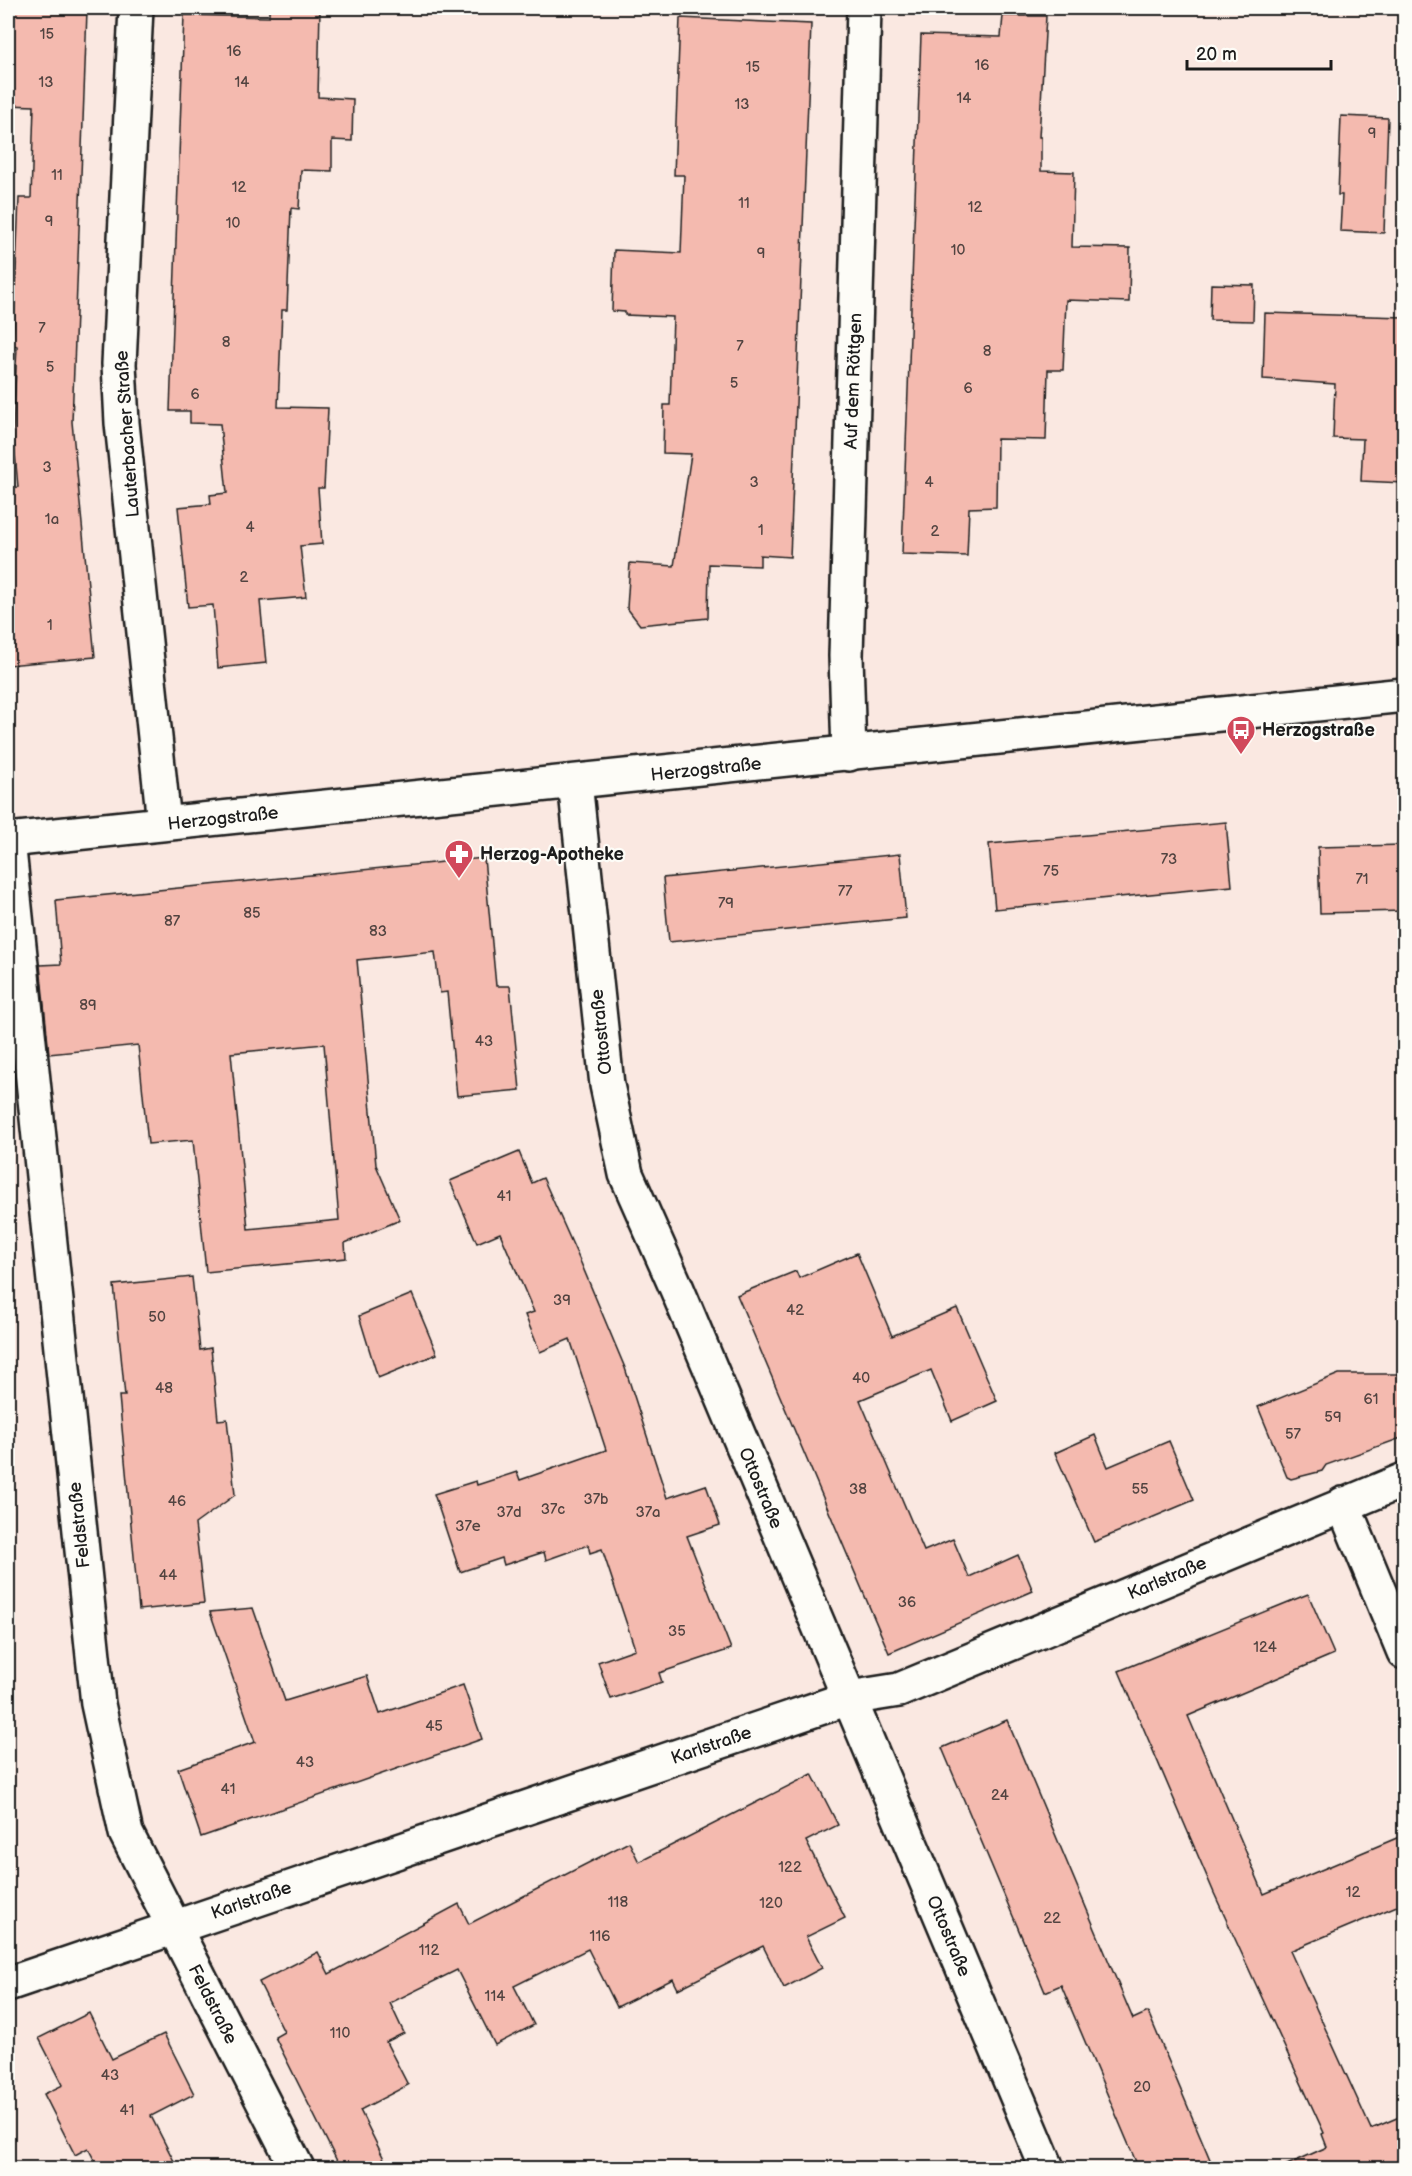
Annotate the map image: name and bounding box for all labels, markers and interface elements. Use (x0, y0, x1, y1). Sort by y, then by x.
house number: 15 (40, 25, 54, 44)
scale bar (1187, 33, 1331, 71)
house number: 16 (227, 42, 241, 61)
text: 20 m (1196, 44, 1237, 65)
house number: 16 (975, 56, 989, 75)
house number: 15 (746, 58, 760, 77)
house number: 13 (38, 73, 54, 92)
house number: 14 (235, 73, 249, 92)
house number: 14 (957, 89, 971, 108)
house number: 13 (734, 95, 750, 114)
house number: 9 (1368, 124, 1376, 143)
house number: 11 (51, 166, 63, 185)
house number: 12 (232, 178, 246, 197)
house number: 11 (738, 194, 750, 213)
house number: 12 (968, 198, 982, 217)
house number: 9 (45, 212, 53, 231)
house number: 10 (226, 214, 240, 233)
house number: 10 (951, 241, 965, 260)
house number: 9 (757, 244, 765, 263)
street label: Auf dem Röttgen (841, 312, 866, 450)
house number: 7 (38, 319, 46, 338)
house number: 8 (222, 333, 231, 352)
house number: 7 (736, 337, 744, 356)
house number: 8 (983, 342, 992, 361)
street label: Lauterbacher Straße (111, 350, 144, 518)
house number: 5 (46, 358, 54, 377)
house number: 5 (730, 374, 738, 393)
house number: 6 (963, 379, 973, 398)
house number: 6 (190, 385, 200, 404)
house number: 3 (42, 458, 52, 477)
house number: 3 (749, 473, 759, 492)
house number: 4 (924, 473, 934, 492)
house number: 1a (45, 510, 59, 529)
house number: 4 (245, 518, 255, 537)
house number: 1 (758, 521, 764, 540)
house number: 2 (931, 522, 940, 541)
house number: 2 (240, 568, 249, 587)
house number: 1 (47, 616, 53, 635)
bus stop icon: Herzogstraße (1225, 714, 1257, 756)
place label: Herzogstraße (1262, 720, 1375, 741)
street label: Herzogstraße (650, 753, 763, 786)
street label: Herzogstraße (167, 802, 280, 835)
pharmacy icon: Herzog-Apotheke (443, 838, 475, 880)
place label: Herzog-Apotheke (480, 844, 624, 865)
house number: 73 (1161, 850, 1177, 869)
house number: 75 (1043, 862, 1059, 881)
house number: 71 (1355, 870, 1369, 889)
house number: 77 (838, 882, 853, 901)
house number: 79 (718, 894, 734, 913)
house number: 85 (243, 904, 261, 923)
house number: 87 (164, 912, 181, 931)
house number: 83 (369, 922, 387, 941)
street label: Ottostraße (587, 988, 616, 1076)
house number: 89 (79, 996, 97, 1015)
house number: 43 (475, 1032, 493, 1051)
house number: 41 (497, 1187, 511, 1206)
house number: 39 (553, 1291, 571, 1310)
house number: 42 (786, 1301, 804, 1320)
house number: 50 (148, 1308, 166, 1327)
house number: 40 (852, 1369, 870, 1388)
house number: 48 (155, 1379, 173, 1398)
house number: 61 (1364, 1390, 1378, 1409)
house number: 59 (1324, 1408, 1342, 1427)
house number: 57 (1285, 1425, 1302, 1444)
street label: Ottostraße (734, 1445, 787, 1532)
street label: Feldstraße (64, 1480, 94, 1569)
house number: 38 (849, 1480, 867, 1499)
house number: 55 (1131, 1480, 1149, 1499)
house number: 37b (583, 1490, 609, 1509)
house number: 46 (168, 1492, 186, 1511)
house number: 37c (541, 1500, 565, 1519)
house number: 37d (496, 1503, 522, 1522)
house number: 37a (635, 1503, 661, 1522)
house number: 37e (455, 1517, 481, 1536)
street label: Karlstraße (1125, 1552, 1210, 1604)
house number: 44 (159, 1566, 177, 1585)
house number: 36 (898, 1593, 916, 1612)
house number: 35 (668, 1622, 686, 1641)
house number: 124 (1253, 1638, 1277, 1657)
house number: 45 (425, 1717, 443, 1736)
street label: Karlstraße (668, 1722, 754, 1769)
house number: 43 (296, 1753, 314, 1772)
house number: 41 (221, 1780, 235, 1799)
house number: 24 (991, 1786, 1009, 1805)
house number: 122 (778, 1858, 802, 1877)
street label: Karlstraße (208, 1877, 294, 1924)
house number: 12 (1346, 1883, 1360, 1902)
house number: 118 (608, 1893, 628, 1912)
street label: Ottostraße (922, 1893, 975, 1980)
house number: 120 (759, 1894, 783, 1913)
house number: 22 (1043, 1909, 1061, 1928)
house number: 116 (590, 1927, 610, 1946)
house number: 112 (419, 1941, 439, 1960)
street label: Feldstraße (184, 1961, 242, 2048)
house number: 114 (485, 1987, 505, 2006)
house number: 110 (330, 2024, 350, 2043)
house number: 43 (101, 2066, 119, 2085)
house number: 20 (1133, 2078, 1151, 2097)
house number: 41 (120, 2101, 134, 2120)

